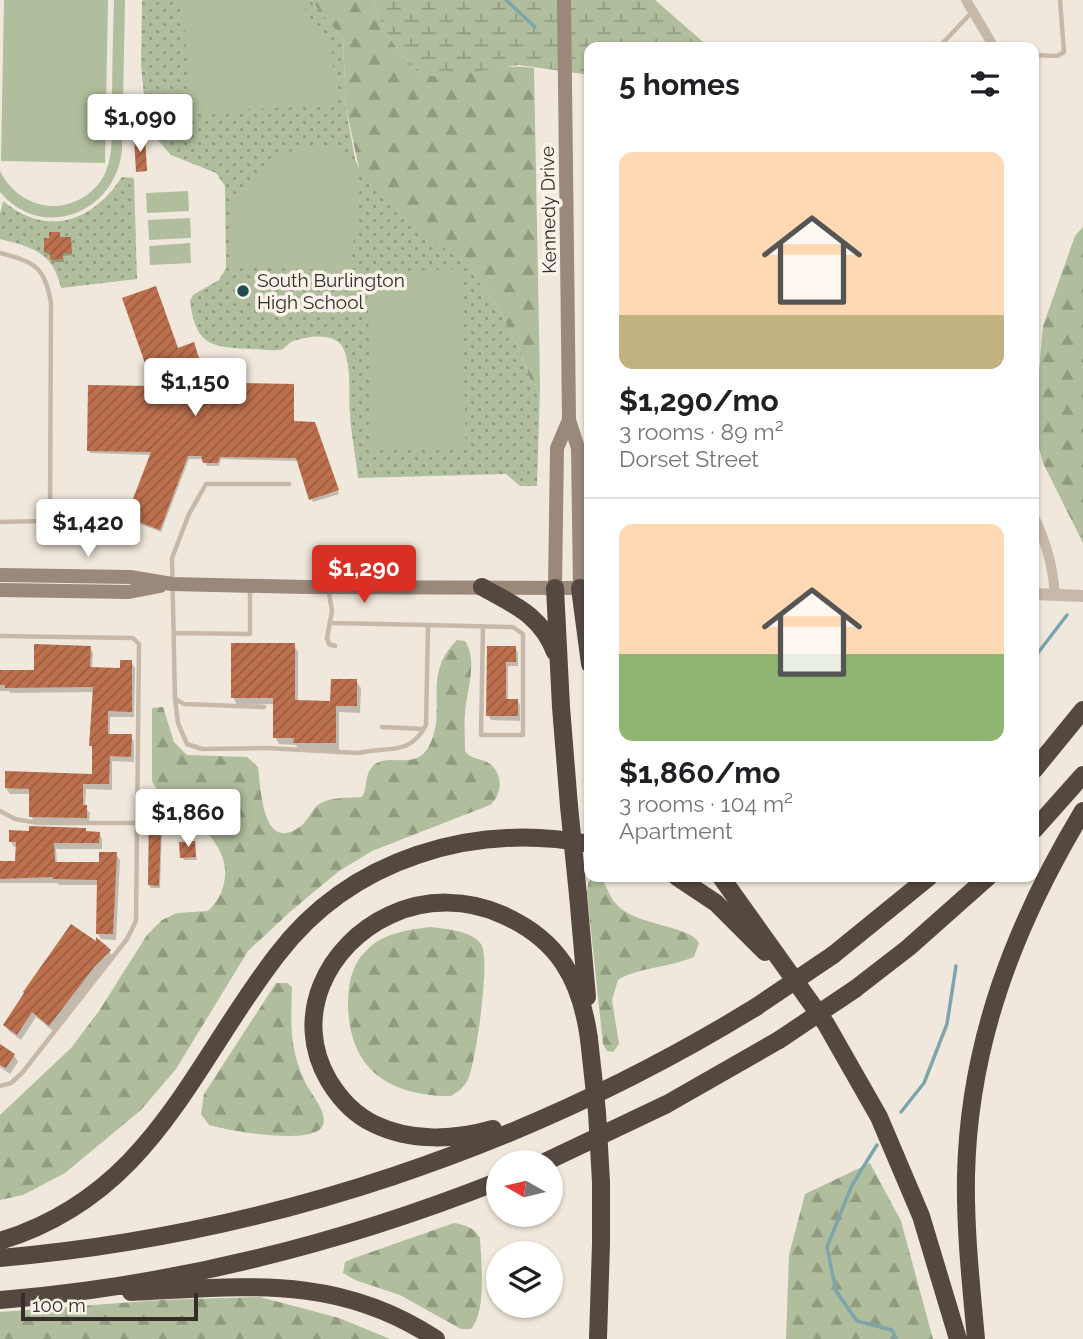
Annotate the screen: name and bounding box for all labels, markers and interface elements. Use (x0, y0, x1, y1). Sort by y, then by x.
icon: filters (966, 65, 1004, 103)
text: 5 homes (619, 67, 740, 102)
pin: $1,090 (83, 94, 197, 154)
text: $1,090 (103, 103, 177, 130)
street label: Kennedy Drive (536, 146, 560, 274)
icon: home (749, 197, 875, 323)
place label: South Burlington High School (257, 269, 405, 313)
marker: South Burlington High School (235, 283, 251, 299)
pin: $1,150 (138, 358, 252, 418)
text: $1,150 (160, 367, 230, 394)
text: $1,290/mo (619, 383, 779, 418)
text: 3 rooms · 89 m² (619, 418, 784, 445)
text: Dorset Street (619, 445, 759, 472)
pin: $1,420 (31, 500, 145, 559)
text: $1,420 (52, 508, 124, 535)
pin: $1,290 (307, 546, 421, 605)
text: $1,290 (328, 554, 400, 581)
icon: home (749, 569, 875, 695)
text: $1,860/mo (619, 755, 780, 790)
pin: $1,860 (131, 790, 245, 849)
text: 3 rooms · 104 m² (619, 790, 793, 817)
text: $1,860 (151, 798, 225, 825)
text: Apartment (619, 817, 733, 844)
north arrow (486, 1150, 564, 1227)
map controls (486, 1150, 563, 1318)
button: layers (486, 1241, 563, 1318)
scale bar (21, 1290, 198, 1322)
text: 100 m (32, 1294, 86, 1316)

